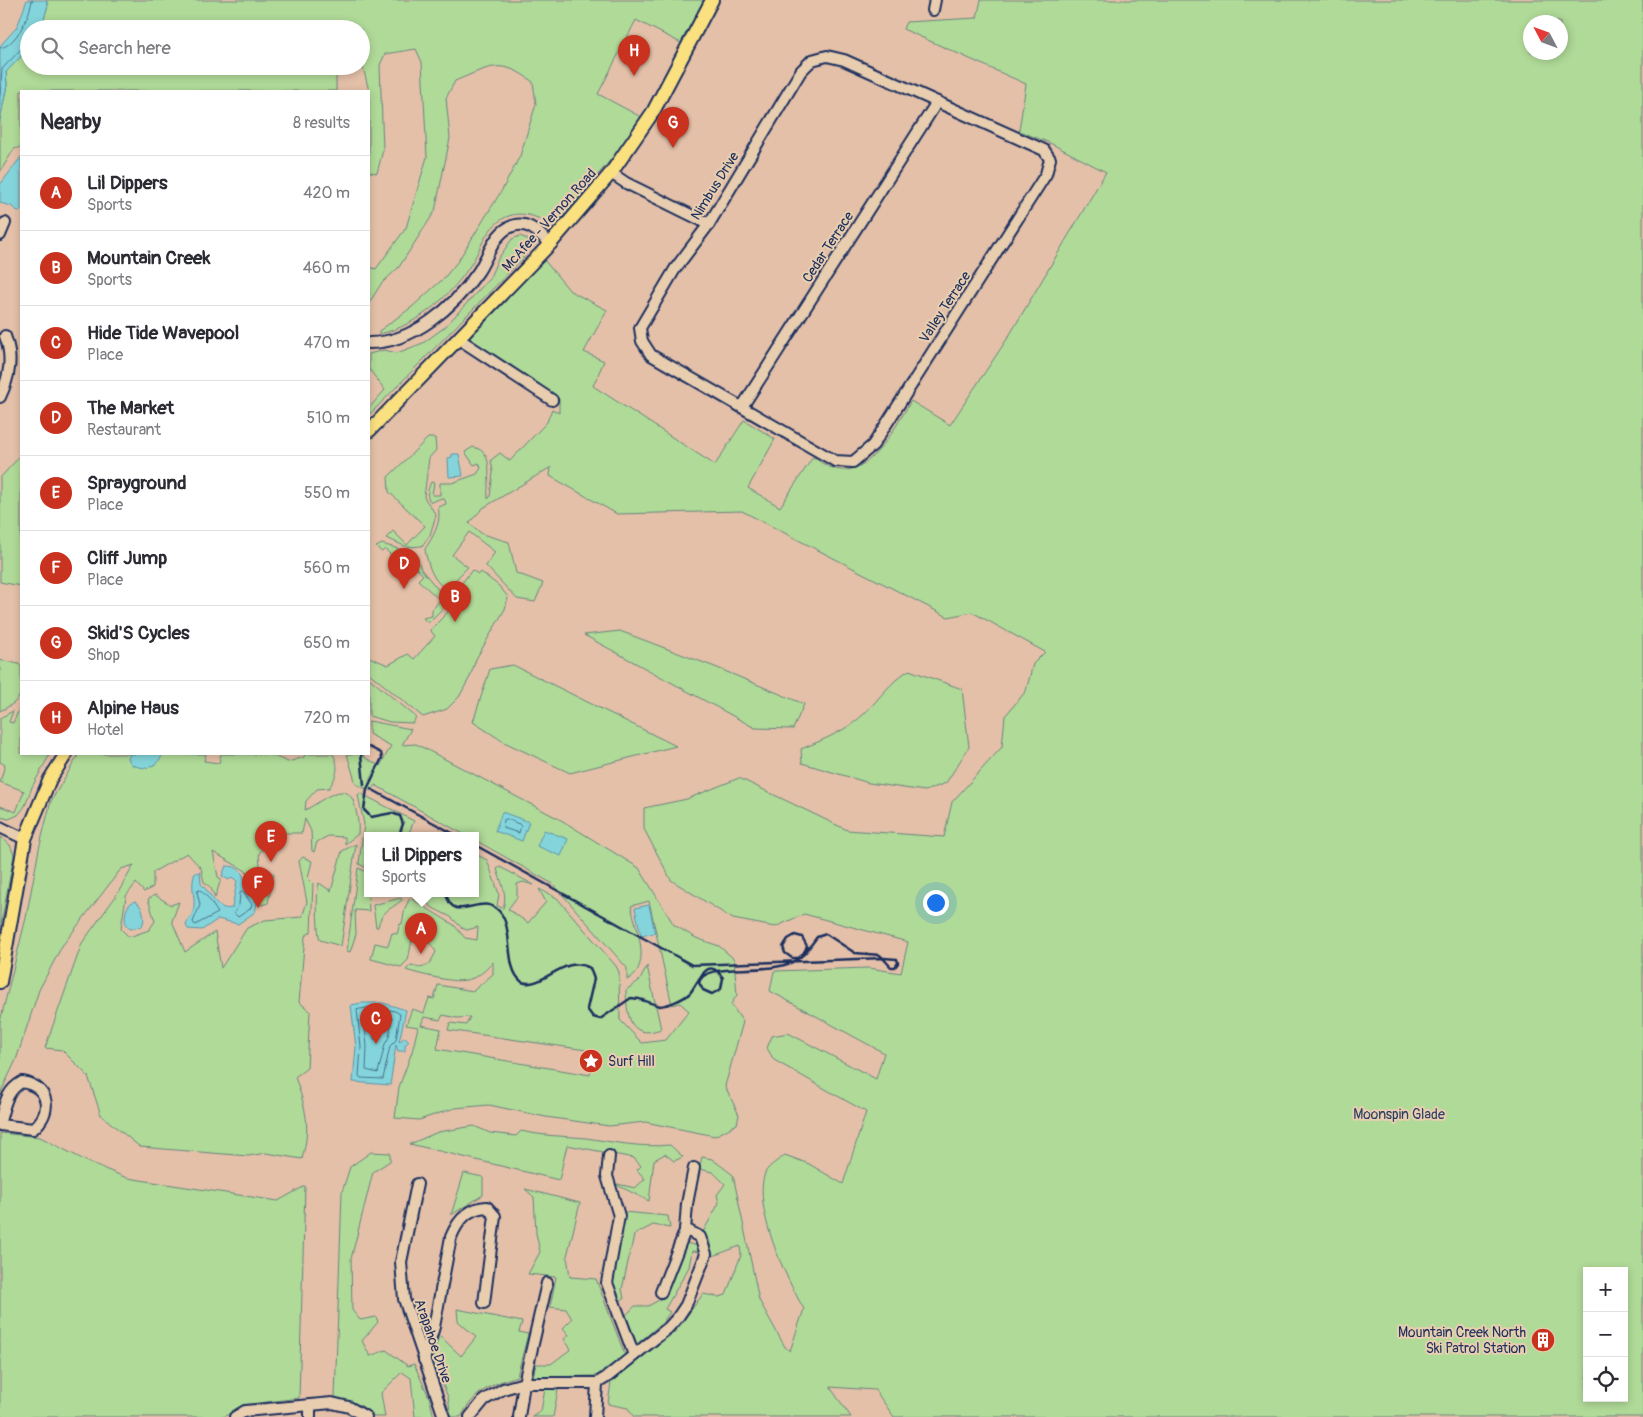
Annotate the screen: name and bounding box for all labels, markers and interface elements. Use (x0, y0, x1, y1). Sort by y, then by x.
north arrow (1523, 15, 1568, 60)
search box (20, 20, 370, 75)
icon: search (38, 34, 66, 62)
pin: H (618, 35, 650, 76)
text: Search here (78, 36, 171, 60)
pin: G (657, 107, 689, 148)
text: Nearby (40, 109, 101, 136)
text: 8 results (293, 113, 350, 133)
street label: Nimbus Drive (687, 149, 743, 223)
street label: McAfee - Vernon Road (498, 165, 600, 275)
text: Lil Dippers (87, 171, 168, 195)
text: A (51, 183, 61, 203)
text: 420 m (303, 183, 350, 203)
text: Sports (87, 195, 132, 215)
street label: Cedar Terrace (799, 208, 857, 286)
text: Mountain Creek (87, 246, 210, 270)
text: B (51, 258, 61, 278)
text: 460 m (303, 258, 350, 278)
street label: Valley Terrace (916, 268, 974, 346)
text: Sports (87, 270, 132, 290)
text: Hide Tide Wavepool (87, 321, 239, 345)
text: C (51, 333, 61, 353)
text: 470 m (304, 333, 350, 353)
text: Place (87, 345, 123, 365)
text: The Market (87, 396, 174, 420)
text: D (51, 408, 61, 428)
text: 510 m (306, 408, 350, 428)
text: Restaurant (87, 420, 161, 440)
text: Sprayground (87, 471, 187, 495)
text: E (52, 483, 60, 503)
text: 550 m (304, 483, 350, 503)
text: Place (87, 495, 123, 515)
text: Cliff Jump (87, 546, 167, 570)
pin: D (388, 548, 420, 589)
text: F (51, 558, 61, 578)
text: 560 m (303, 558, 350, 578)
text: Place (87, 570, 123, 590)
pin: B (439, 581, 471, 622)
text: Skid'S Cycles (87, 621, 190, 645)
text: G (51, 633, 61, 653)
text: 650 m (303, 633, 350, 653)
text: Shop (87, 645, 120, 665)
text: Alpine Haus (87, 696, 179, 720)
text: H (51, 708, 61, 728)
text: 720 m (304, 708, 350, 728)
text: Hotel (87, 720, 124, 740)
pin: E (255, 821, 287, 862)
popup (364, 832, 479, 897)
text: Lil Dippers (381, 843, 462, 867)
pin: F (242, 867, 274, 908)
text: Sports (381, 867, 426, 887)
your location (923, 890, 949, 916)
pin: A (405, 913, 437, 954)
pin: C (360, 1003, 392, 1044)
place icon: Surf Hill (578, 1048, 604, 1074)
place label: Surf Hill (608, 1053, 655, 1070)
park label: Moonspin Glade (1353, 1106, 1445, 1123)
map controls (1583, 1267, 1628, 1402)
button: + (1583, 1267, 1628, 1312)
street label: Arapahoe Drive (411, 1297, 455, 1385)
button: − (1583, 1312, 1628, 1357)
place label: Mountain Creek North Ski Patrol Station (1398, 1324, 1526, 1357)
building icon: Mountain Creek North Ski Patrol Station (1530, 1327, 1556, 1353)
button: locate (1583, 1357, 1628, 1402)

